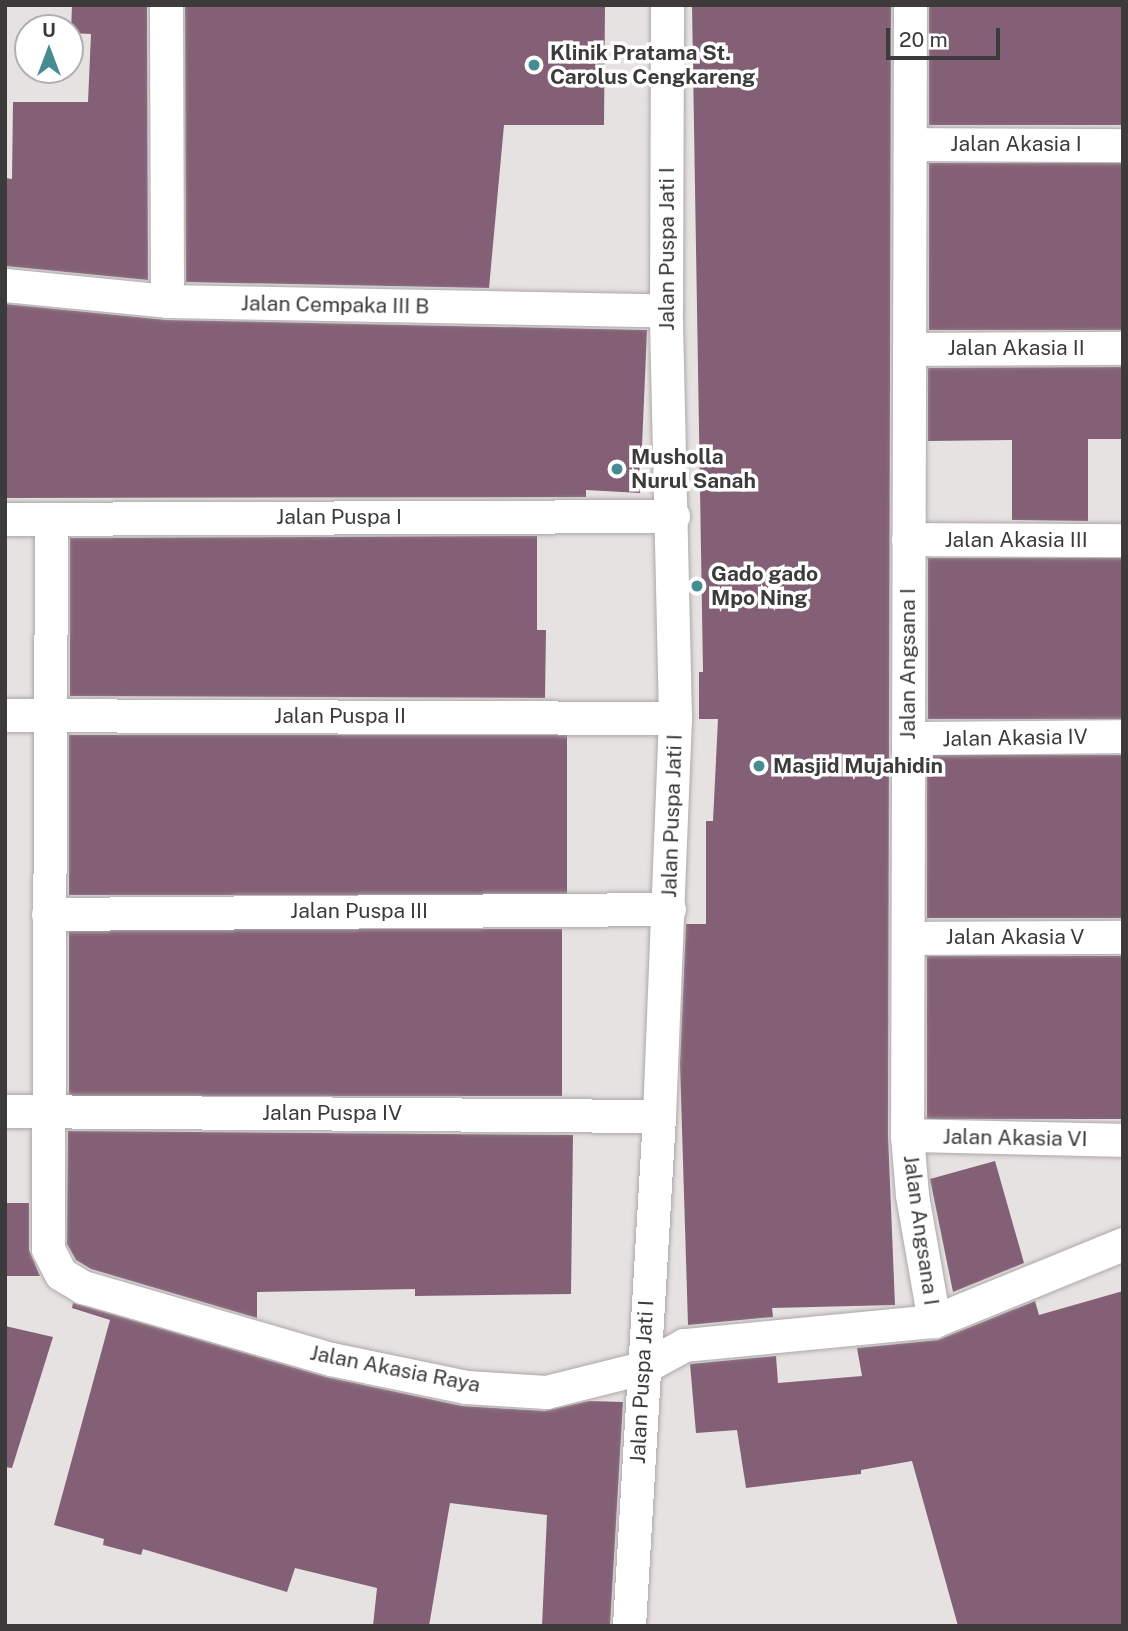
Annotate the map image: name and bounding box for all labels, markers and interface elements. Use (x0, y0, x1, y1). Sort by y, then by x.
north arrow (14, 14, 84, 84)
scale bar (890, 14, 1004, 58)
text: U (42, 19, 56, 41)
text: 20 m (899, 27, 948, 52)
place label: Klinik Pratama St. Carolus Cengkareng (550, 40, 755, 90)
marker: Klinik Pratama St. Carolus Cengkareng (524, 55, 544, 75)
street label: Jalan Akasia I (950, 131, 1082, 157)
street label: Jalan Puspa Jati I (654, 167, 680, 331)
street label: Jalan Cempaka III B (241, 291, 429, 319)
street label: Jalan Akasia II (947, 335, 1085, 361)
place label: Musholla Nurul Sanah (631, 444, 756, 494)
marker: Musholla Nurul Sanah (609, 461, 625, 477)
street label: Jalan Puspa I (276, 504, 402, 530)
street label: Jalan Akasia III (944, 527, 1088, 553)
place label: Gado gado Mpo Ning (711, 561, 818, 611)
marker: Gado gado Mpo Ning (689, 578, 705, 594)
street label: Jalan Angsana I (895, 588, 921, 740)
street label: Jalan Puspa II (274, 703, 406, 729)
street label: Jalan Akasia IV (942, 724, 1088, 752)
street label: Jalan Puspa Jati I (657, 734, 687, 898)
place label: Masjid Mujahidin (773, 753, 943, 779)
marker: Masjid Mujahidin (751, 758, 767, 774)
street label: Jalan Puspa III (290, 898, 428, 924)
street label: Jalan Akasia V (945, 924, 1085, 950)
street label: Jalan Puspa IV (262, 1100, 402, 1126)
street label: Jalan Akasia VI (942, 1124, 1088, 1152)
street label: Jalan Angsana I (898, 1153, 944, 1307)
street label: Jalan Puspa Jati I (625, 1300, 659, 1464)
street label: Jalan Akasia Raya (308, 1340, 482, 1398)

